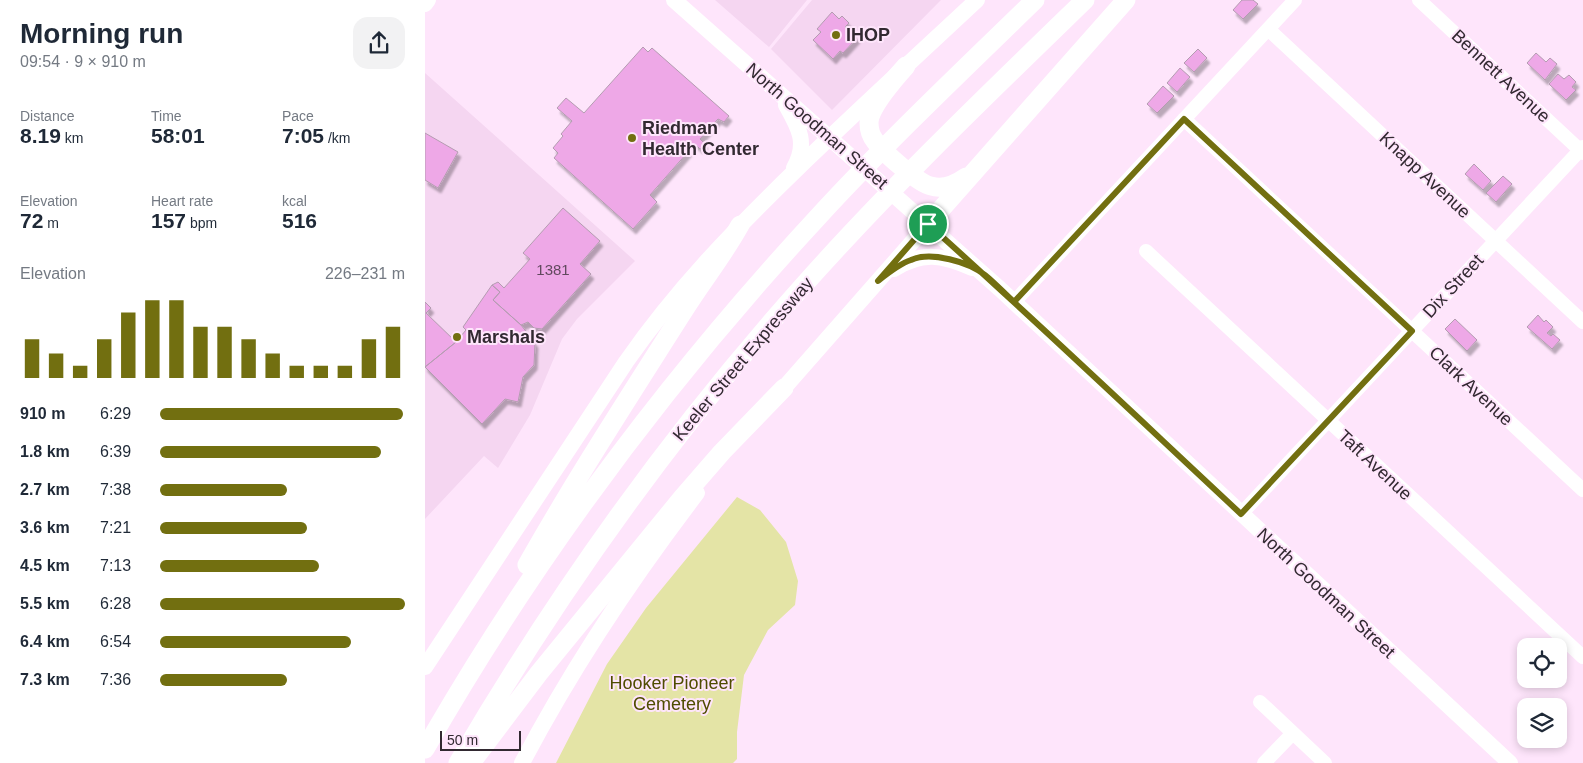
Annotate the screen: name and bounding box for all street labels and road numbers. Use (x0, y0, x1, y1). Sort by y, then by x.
street label: Bennett Avenue (1448, 25, 1554, 127)
street label: North Goodman Street (742, 59, 892, 193)
street label: Knapp Avenue (1375, 128, 1475, 222)
street label: Dix Street (1419, 250, 1487, 322)
street label: Keeler Street Expressway (669, 273, 817, 445)
street label: Clark Avenue (1425, 342, 1517, 430)
street label: Taft Avenue (1334, 426, 1416, 504)
street label: North Goodman Street (1253, 524, 1399, 662)

